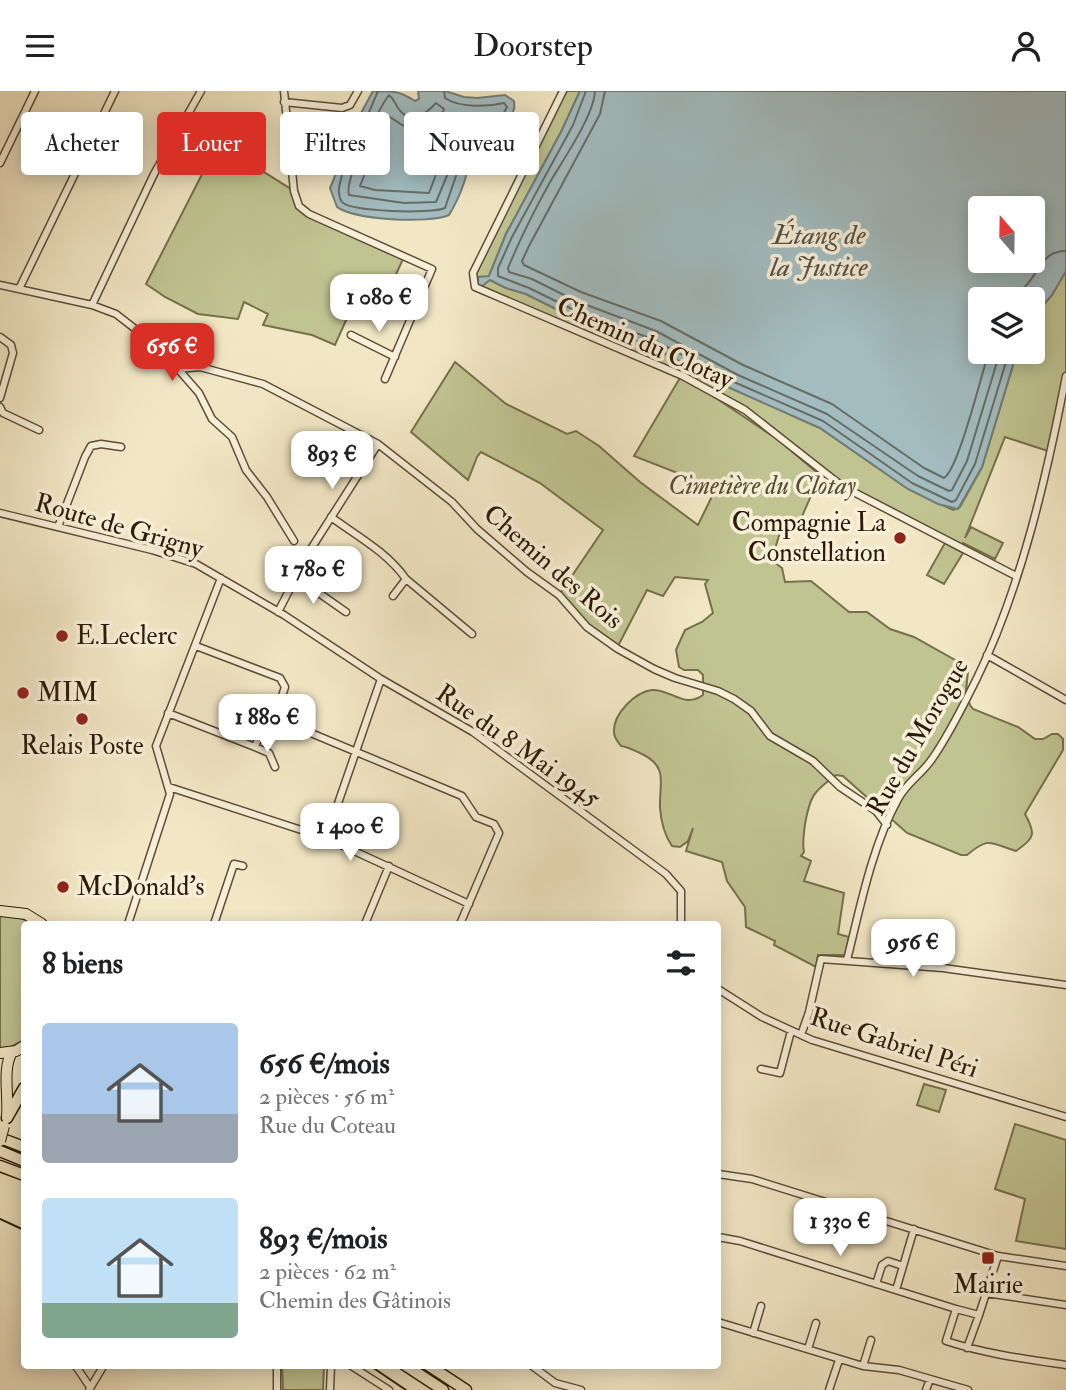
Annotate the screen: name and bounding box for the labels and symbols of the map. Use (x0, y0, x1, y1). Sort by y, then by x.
north arrow (968, 196, 1045, 273)
water label: Étang de la Justice (769, 218, 868, 285)
pin: 1 080 € (314, 275, 444, 334)
street label: Chemin du Clotay (552, 290, 739, 396)
pin: 656 € (123, 323, 221, 383)
pin: 893 € (283, 431, 381, 491)
park label: Cimetière du Clotay (668, 470, 856, 502)
street label: Route de Grigny (31, 487, 208, 566)
street label: Chemin des Rois (477, 498, 629, 636)
place label: Compagnie La Constellation (732, 507, 886, 569)
marker: Compagnie La Constellation (892, 530, 908, 546)
pin: 1 780 € (248, 547, 378, 606)
place label: E.Leclerc (76, 620, 177, 652)
marker: E.Leclerc (54, 628, 70, 644)
street label: Rue du Morogue (860, 652, 976, 821)
place label: MIM (37, 677, 98, 709)
street label: Rue du 8 Mai 1945 (430, 677, 607, 815)
marker: MIM (15, 685, 31, 701)
pin: 1 880 € (202, 695, 332, 754)
marker: Relais Poste (74, 711, 90, 727)
place label: Relais Poste (20, 730, 144, 762)
pin: 1 400 € (285, 803, 415, 863)
place label: McDonald's (77, 871, 204, 903)
marker: McDonald's (55, 879, 71, 895)
pin: 956 € (864, 919, 962, 979)
street label: Rue Gabriel Péri (806, 1001, 982, 1085)
pin: 1 330 € (775, 1199, 905, 1258)
marker: Mairie (980, 1250, 996, 1266)
place label: Mairie (953, 1269, 1023, 1301)

